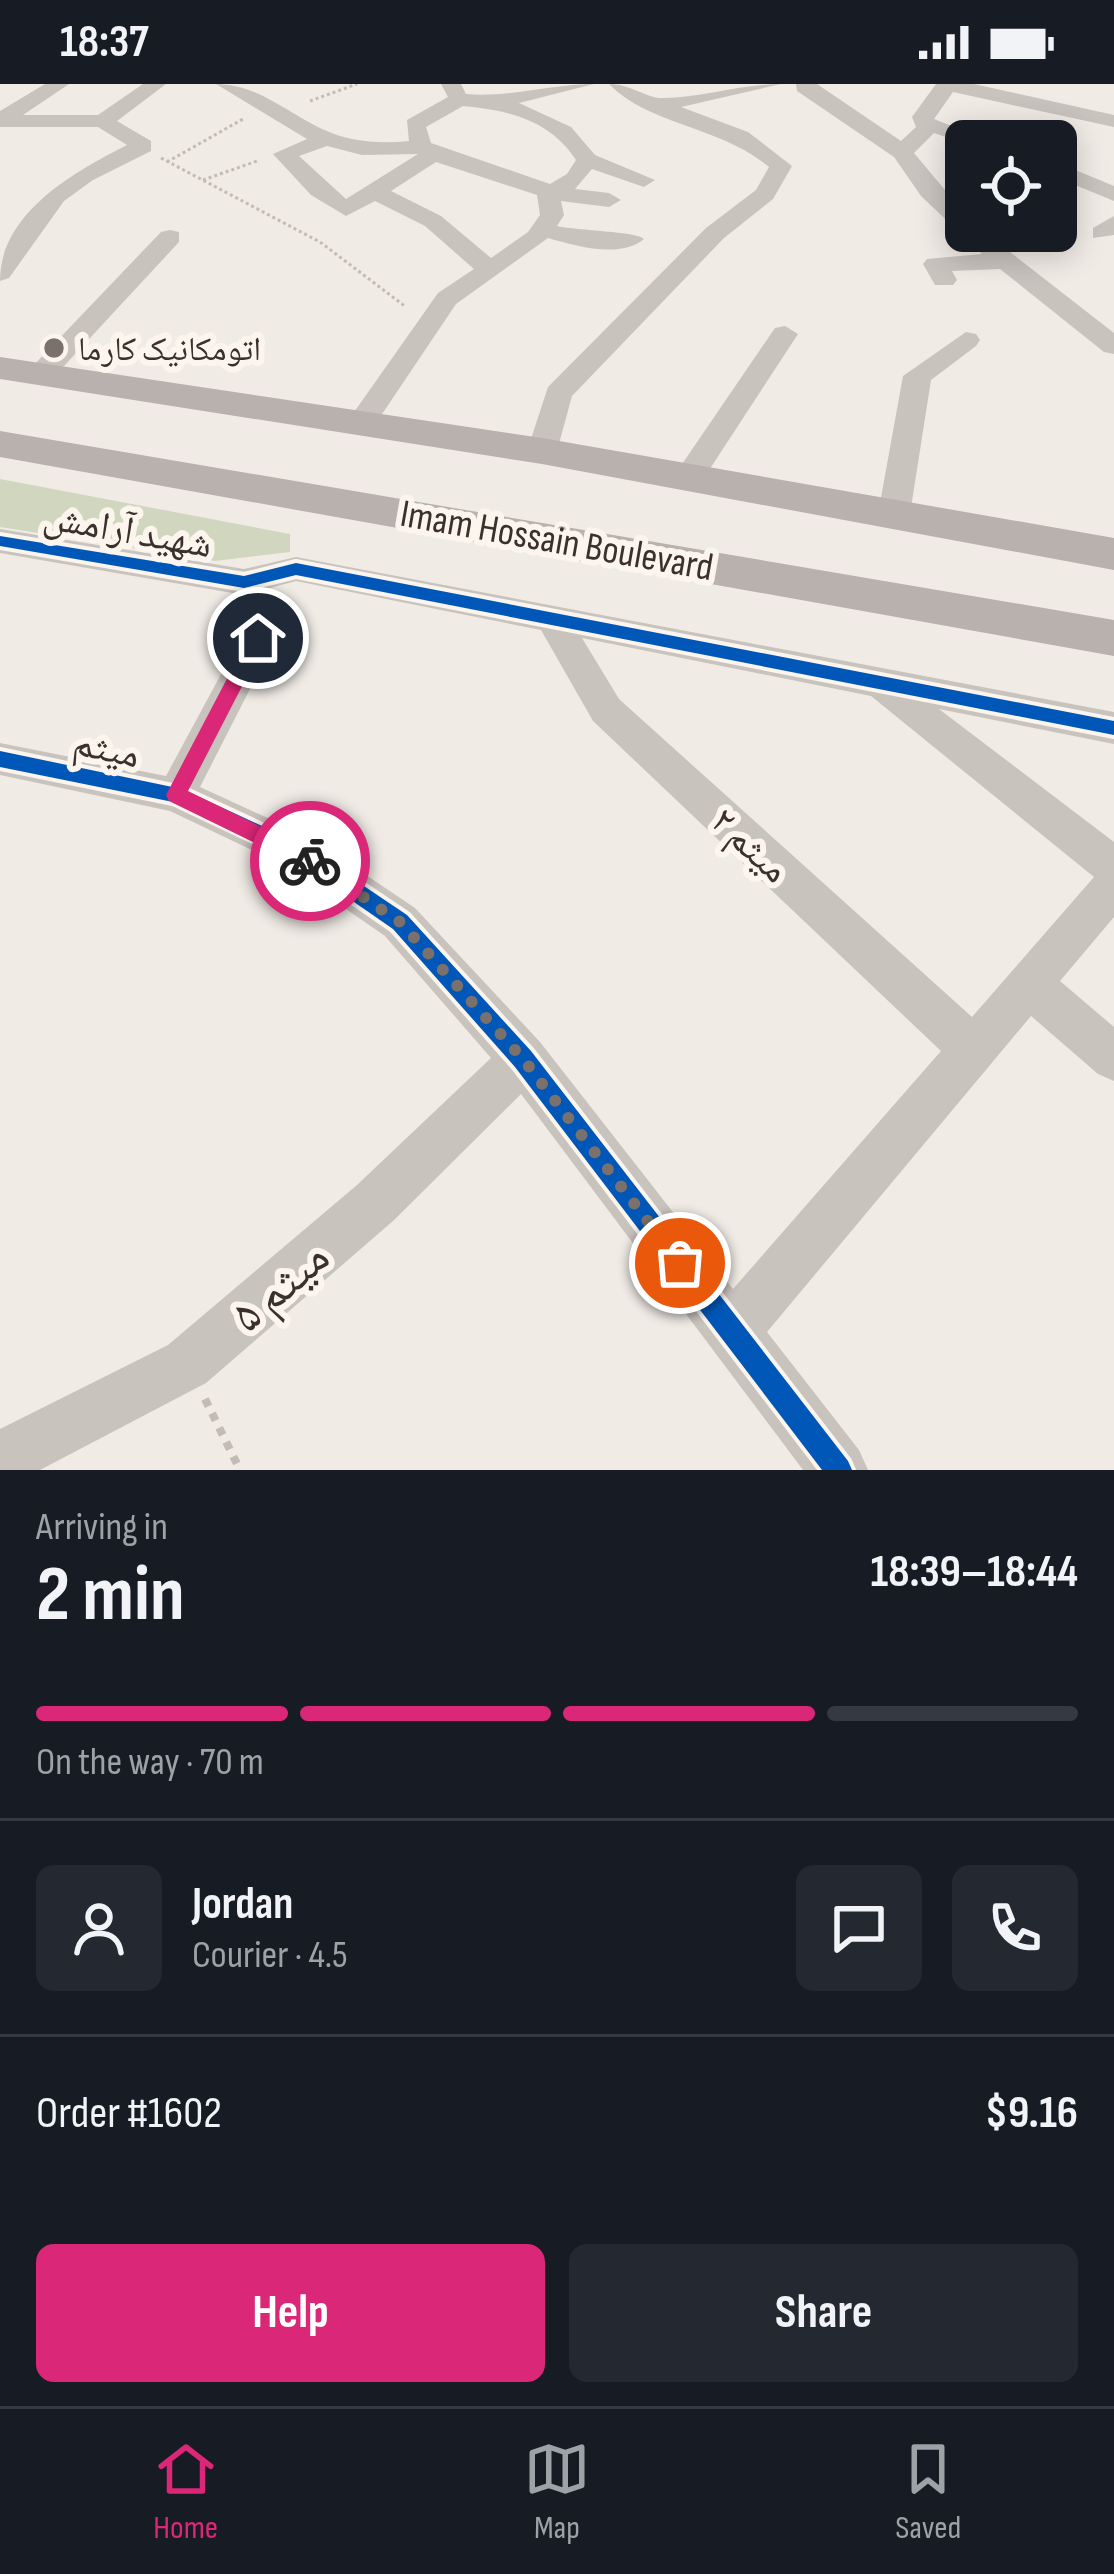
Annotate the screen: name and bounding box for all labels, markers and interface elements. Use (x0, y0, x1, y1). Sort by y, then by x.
text: 18:37 (60, 15, 149, 70)
map controls (945, 120, 1077, 252)
button: locate (945, 120, 1077, 252)
place label: اتومکانیک کارما (78, 330, 261, 370)
marker: اتومکانیک کارما (41, 335, 67, 361)
street label: Imam Hossain Boulevard (397, 491, 717, 592)
street label: شهید آرامش (40, 494, 216, 569)
pin (207, 587, 309, 689)
icon: home (225, 605, 291, 671)
street label: میثم (69, 720, 144, 779)
street label: میثم ۲ (700, 798, 798, 894)
courier (250, 801, 370, 921)
icon: bike (277, 828, 343, 894)
pin (629, 1212, 731, 1314)
street label: میثم ۵ (220, 1229, 342, 1346)
icon: bag (647, 1230, 713, 1296)
text: Arriving in (36, 1504, 168, 1551)
text: 18:39–18:44 (871, 1545, 1078, 1600)
text: 2 min (36, 1549, 185, 1642)
text: On the way · 70 m (36, 1739, 264, 1786)
button: person (36, 1865, 162, 1991)
button: chat (796, 1865, 922, 1991)
button: phone (952, 1865, 1078, 1991)
text: Jordan (192, 1877, 293, 1932)
text: Courier · 4.5 (192, 1932, 348, 1979)
text: Order #1602 (36, 2086, 222, 2141)
text: $9.16 (985, 2086, 1078, 2141)
button: Help (36, 2244, 545, 2382)
button: Share (569, 2244, 1078, 2382)
tab: Home (153, 2436, 219, 2548)
tab: Map (524, 2436, 590, 2548)
tab: Saved (895, 2436, 961, 2548)

